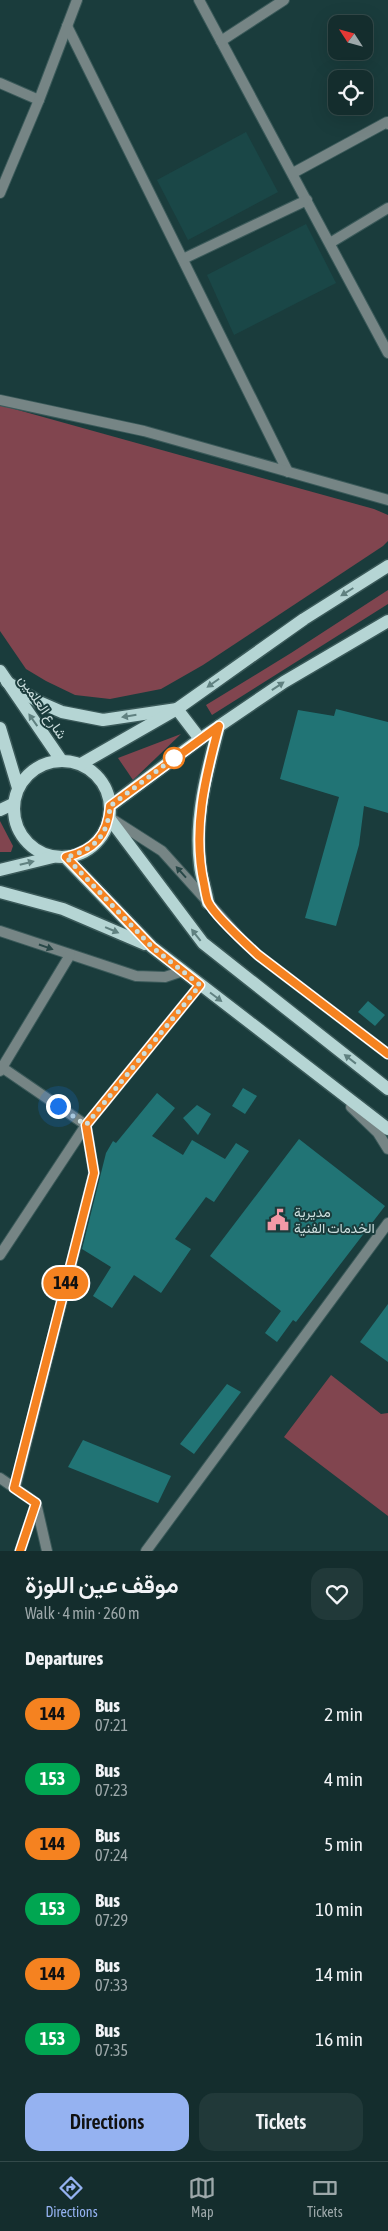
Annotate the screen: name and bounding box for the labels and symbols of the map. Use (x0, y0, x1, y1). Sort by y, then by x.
north arrow (328, 15, 372, 60)
one-way arrow (340, 587, 353, 596)
street label: شارع العلمين (13, 672, 70, 744)
one-way arrow (206, 678, 219, 688)
one-way arrow (271, 682, 284, 691)
one-way arrow (28, 713, 38, 727)
one-way arrow (121, 713, 137, 721)
unlabelled marker (163, 747, 185, 769)
one-way arrow (19, 859, 34, 867)
one-way arrow (175, 867, 187, 879)
one-way arrow (105, 926, 119, 934)
one-way arrow (191, 929, 202, 942)
one-way arrow (39, 943, 54, 951)
one-way arrow (209, 992, 223, 1002)
one-way arrow (343, 1054, 357, 1064)
your location (46, 1094, 71, 1119)
place label: مديرية الخدمات الفنية (294, 1204, 375, 1236)
public building icon: مديرية الخدمات الفنية (265, 1207, 291, 1233)
line badge: 144 (37, 1267, 95, 1299)

